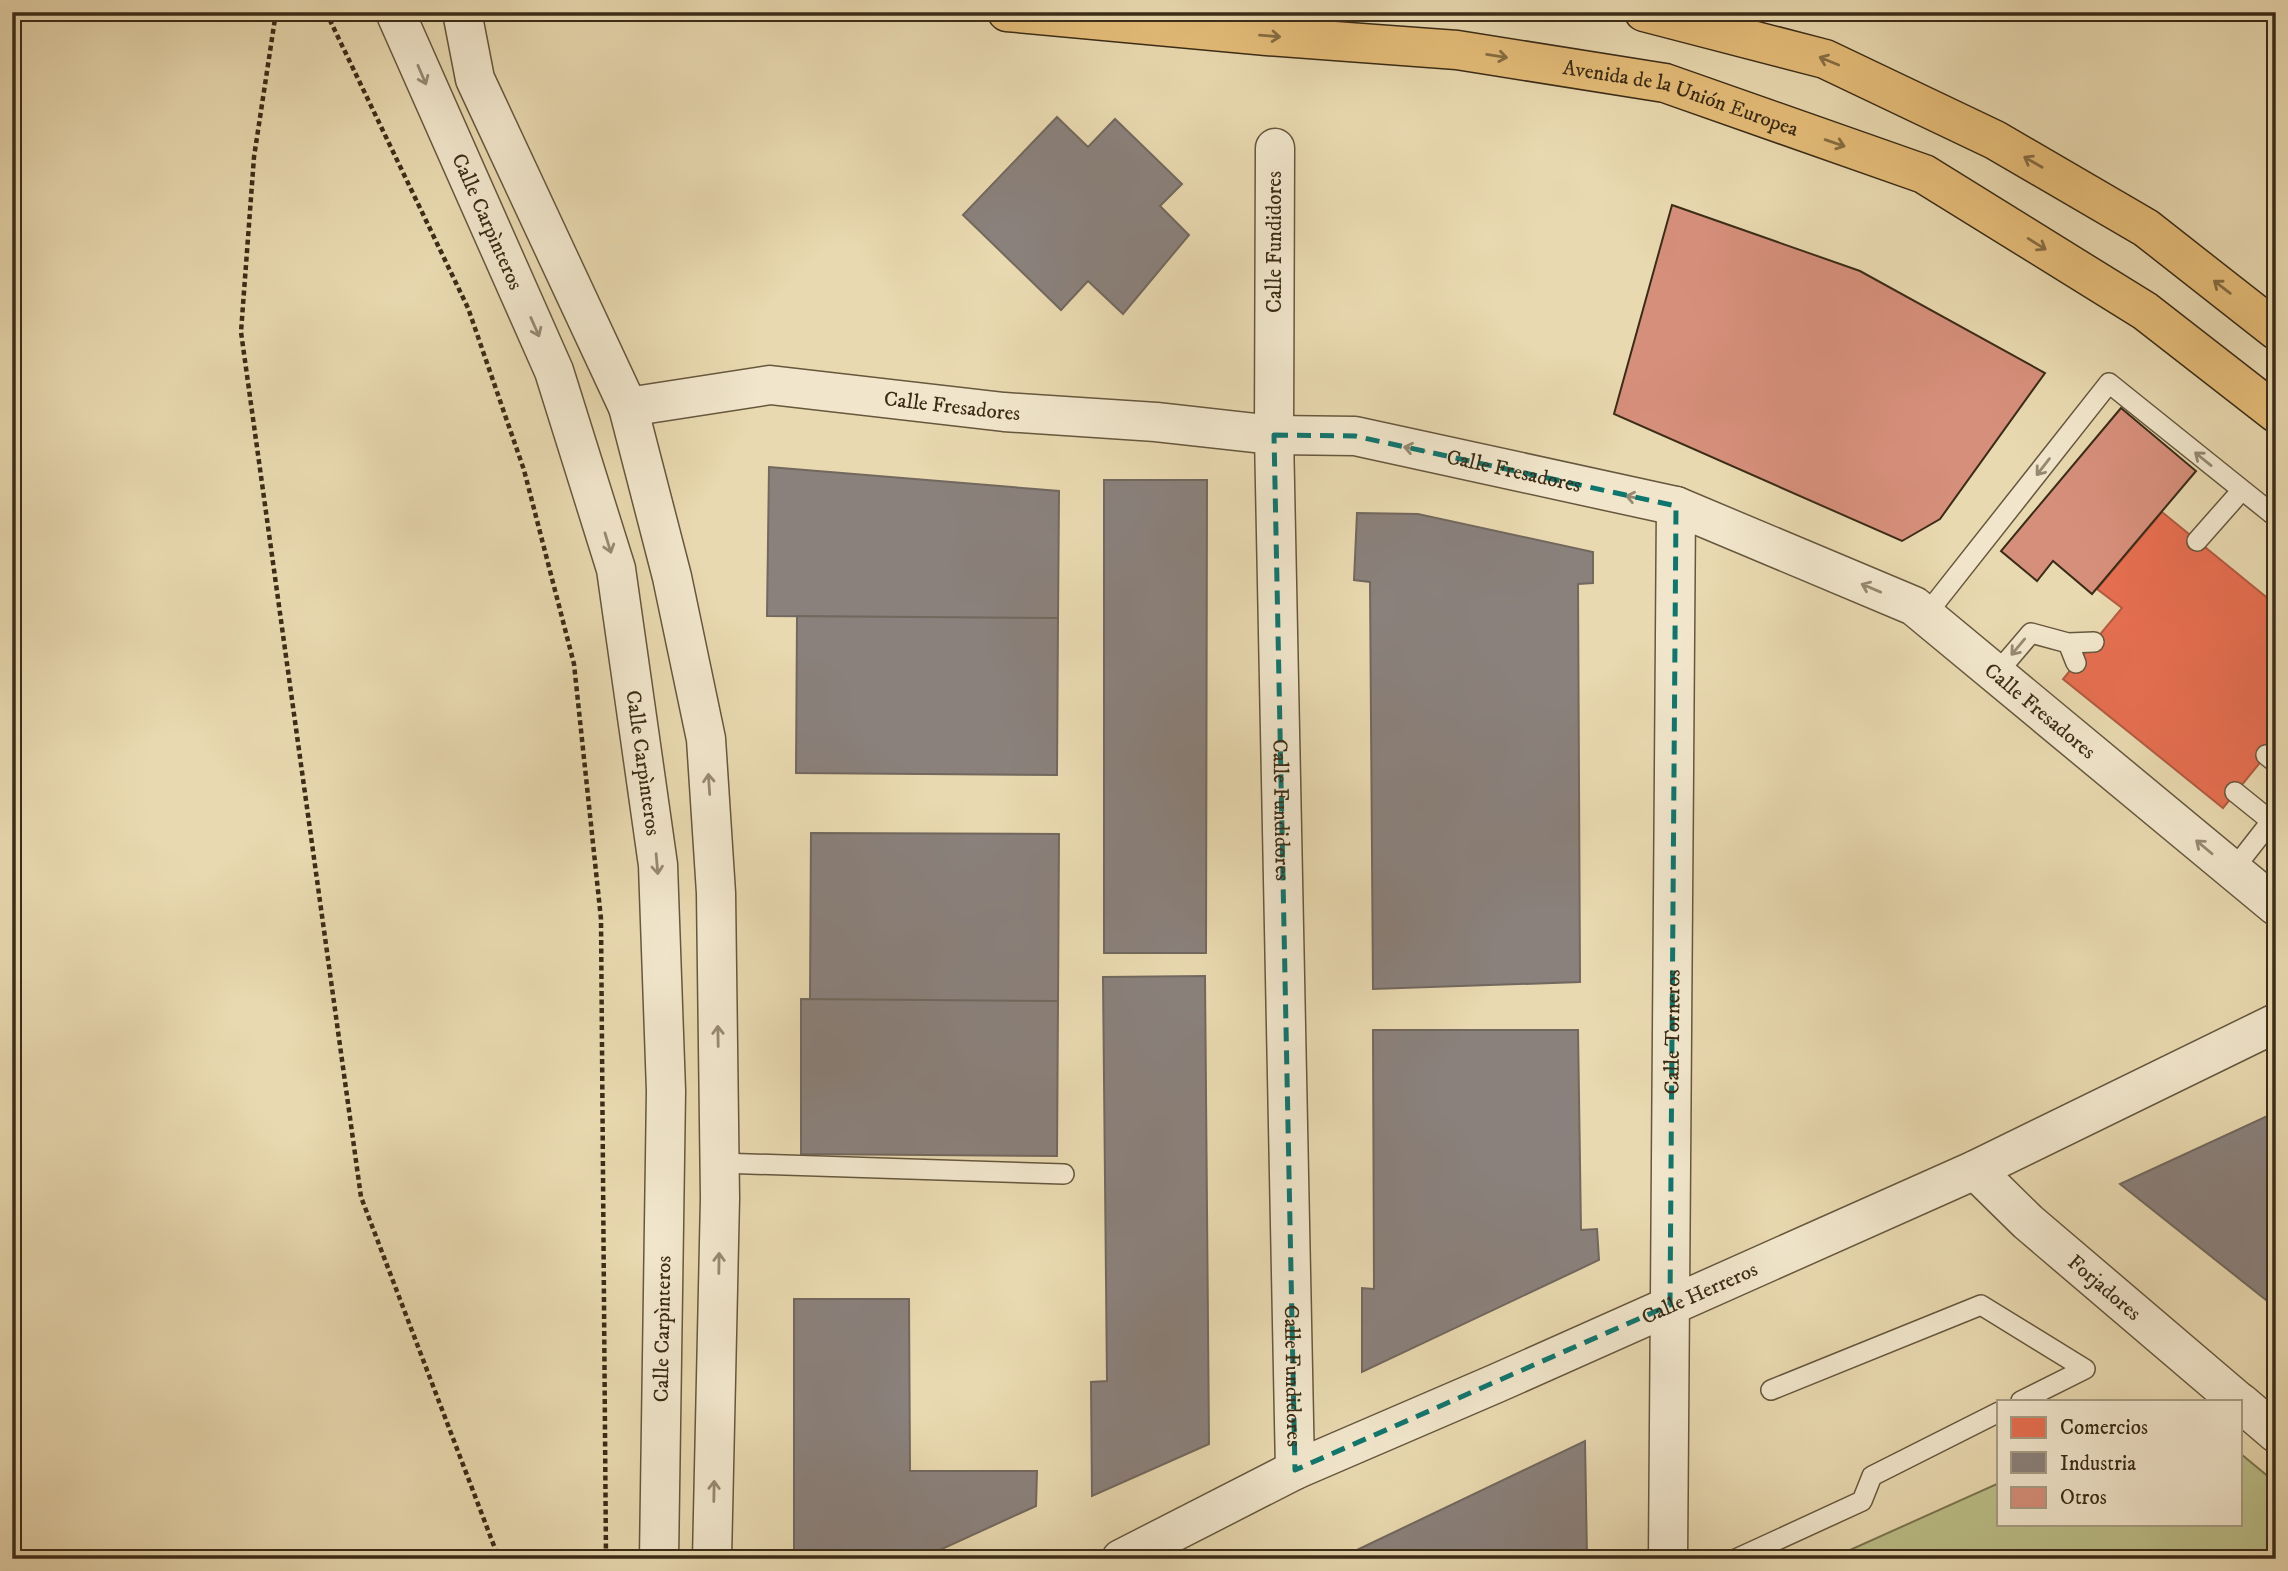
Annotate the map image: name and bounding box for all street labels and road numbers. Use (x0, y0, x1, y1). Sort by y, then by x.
street label: Avenida de la Unión Europea (1561, 55, 1802, 143)
street label: Calle Carpìnteros (445, 149, 528, 294)
street label: Calle Fundidores (1262, 171, 1288, 313)
street label: Calle Fresadores (882, 386, 1021, 427)
street label: Calle Fresadores (1444, 444, 1584, 499)
street label: Calle Fresadores (1979, 658, 2101, 765)
street label: Calle Carpìnteros (619, 689, 666, 838)
street label: Calle Fundidores (1266, 739, 1295, 881)
street label: Calle Torneros (1660, 969, 1686, 1095)
street label: Forjadores (2062, 1250, 2146, 1327)
street label: Calle Carpìnteros (649, 1255, 677, 1403)
street label: Calle Herreros (1638, 1257, 1762, 1331)
street label: Calle Fundidores (1278, 1305, 1307, 1447)

